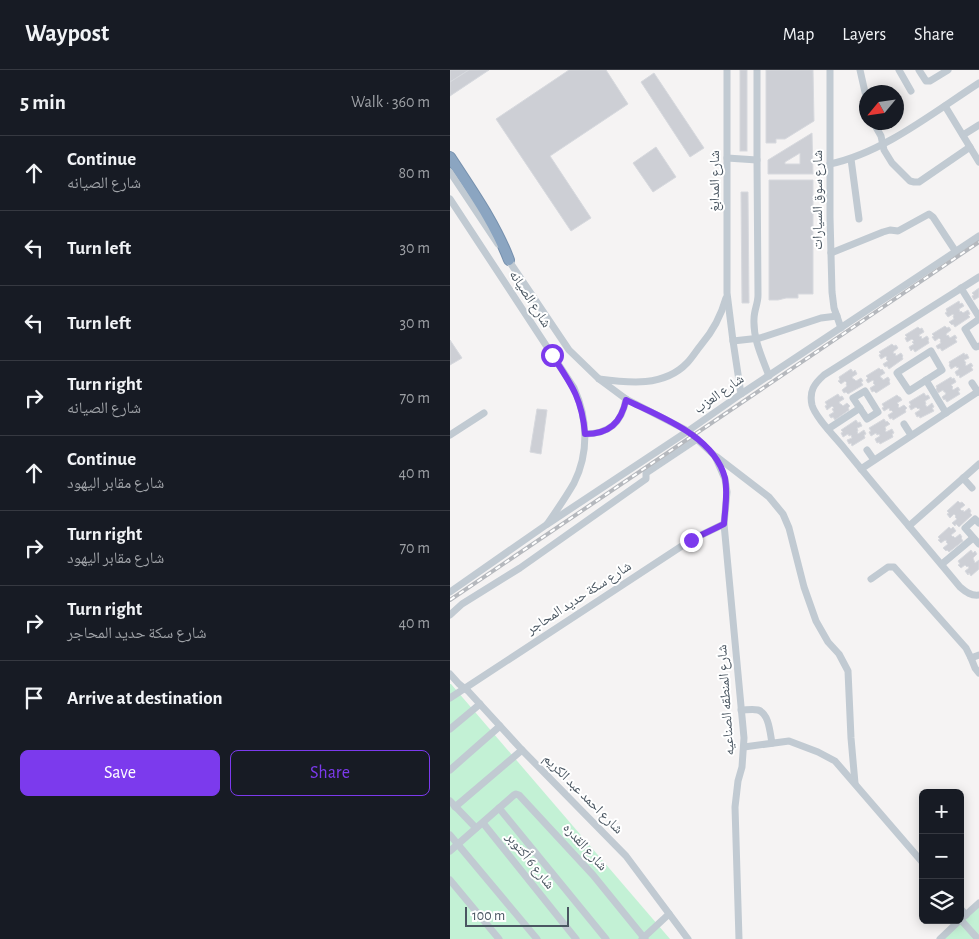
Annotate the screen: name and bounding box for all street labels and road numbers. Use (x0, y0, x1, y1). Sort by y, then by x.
street label: شارع المدابغ (708, 150, 724, 212)
street label: شارع سوق السيارات (811, 150, 827, 250)
street label: شارع الصيانه (505, 268, 554, 331)
street label: شارع العزب (691, 372, 748, 418)
street label: شارع سكة حديد المحاجر (523, 559, 635, 639)
street label: شارع المنطقه الصناعيه (715, 644, 739, 756)
street label: شارع احمد عبد الكريم (539, 751, 626, 838)
street label: شارع القدره (559, 821, 610, 875)
street label: شارع 6 أكتوبر (501, 828, 558, 893)

